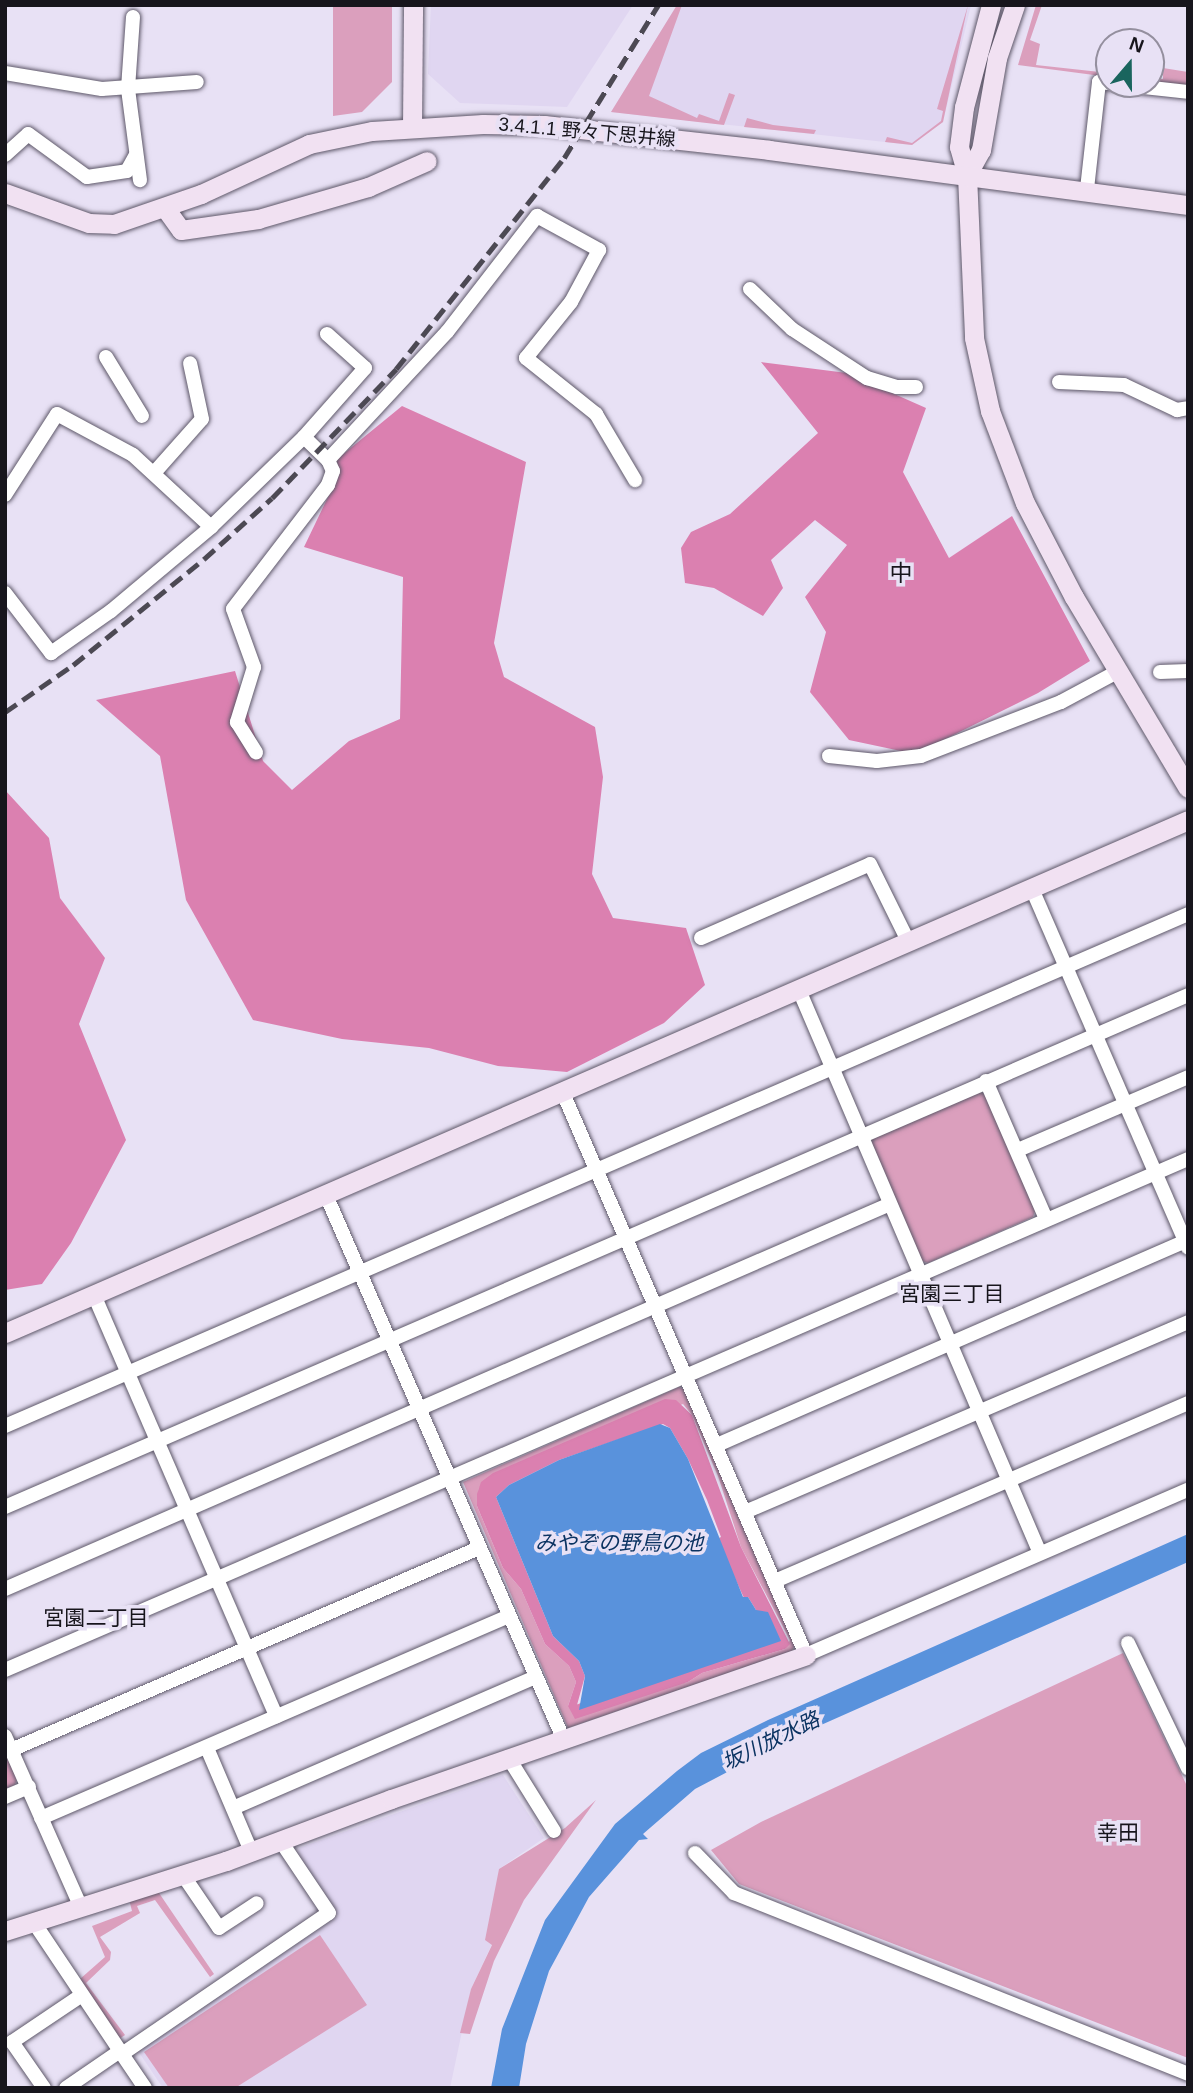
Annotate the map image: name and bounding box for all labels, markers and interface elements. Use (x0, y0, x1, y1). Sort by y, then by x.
north arrow (1095, 28, 1165, 98)
text: N (1127, 32, 1147, 57)
street label: 3.4.1.1 野々下思井線 (498, 113, 676, 151)
district label: 中 (890, 559, 912, 587)
district label: 宮園三丁目 (900, 1281, 1004, 1307)
water label: みやぞの野鳥の池 (535, 1530, 703, 1556)
district label: 宮園二丁目 (44, 1605, 148, 1631)
water label: 坂川放水路 (718, 1707, 824, 1775)
district label: 幸田 (1097, 1820, 1139, 1846)

